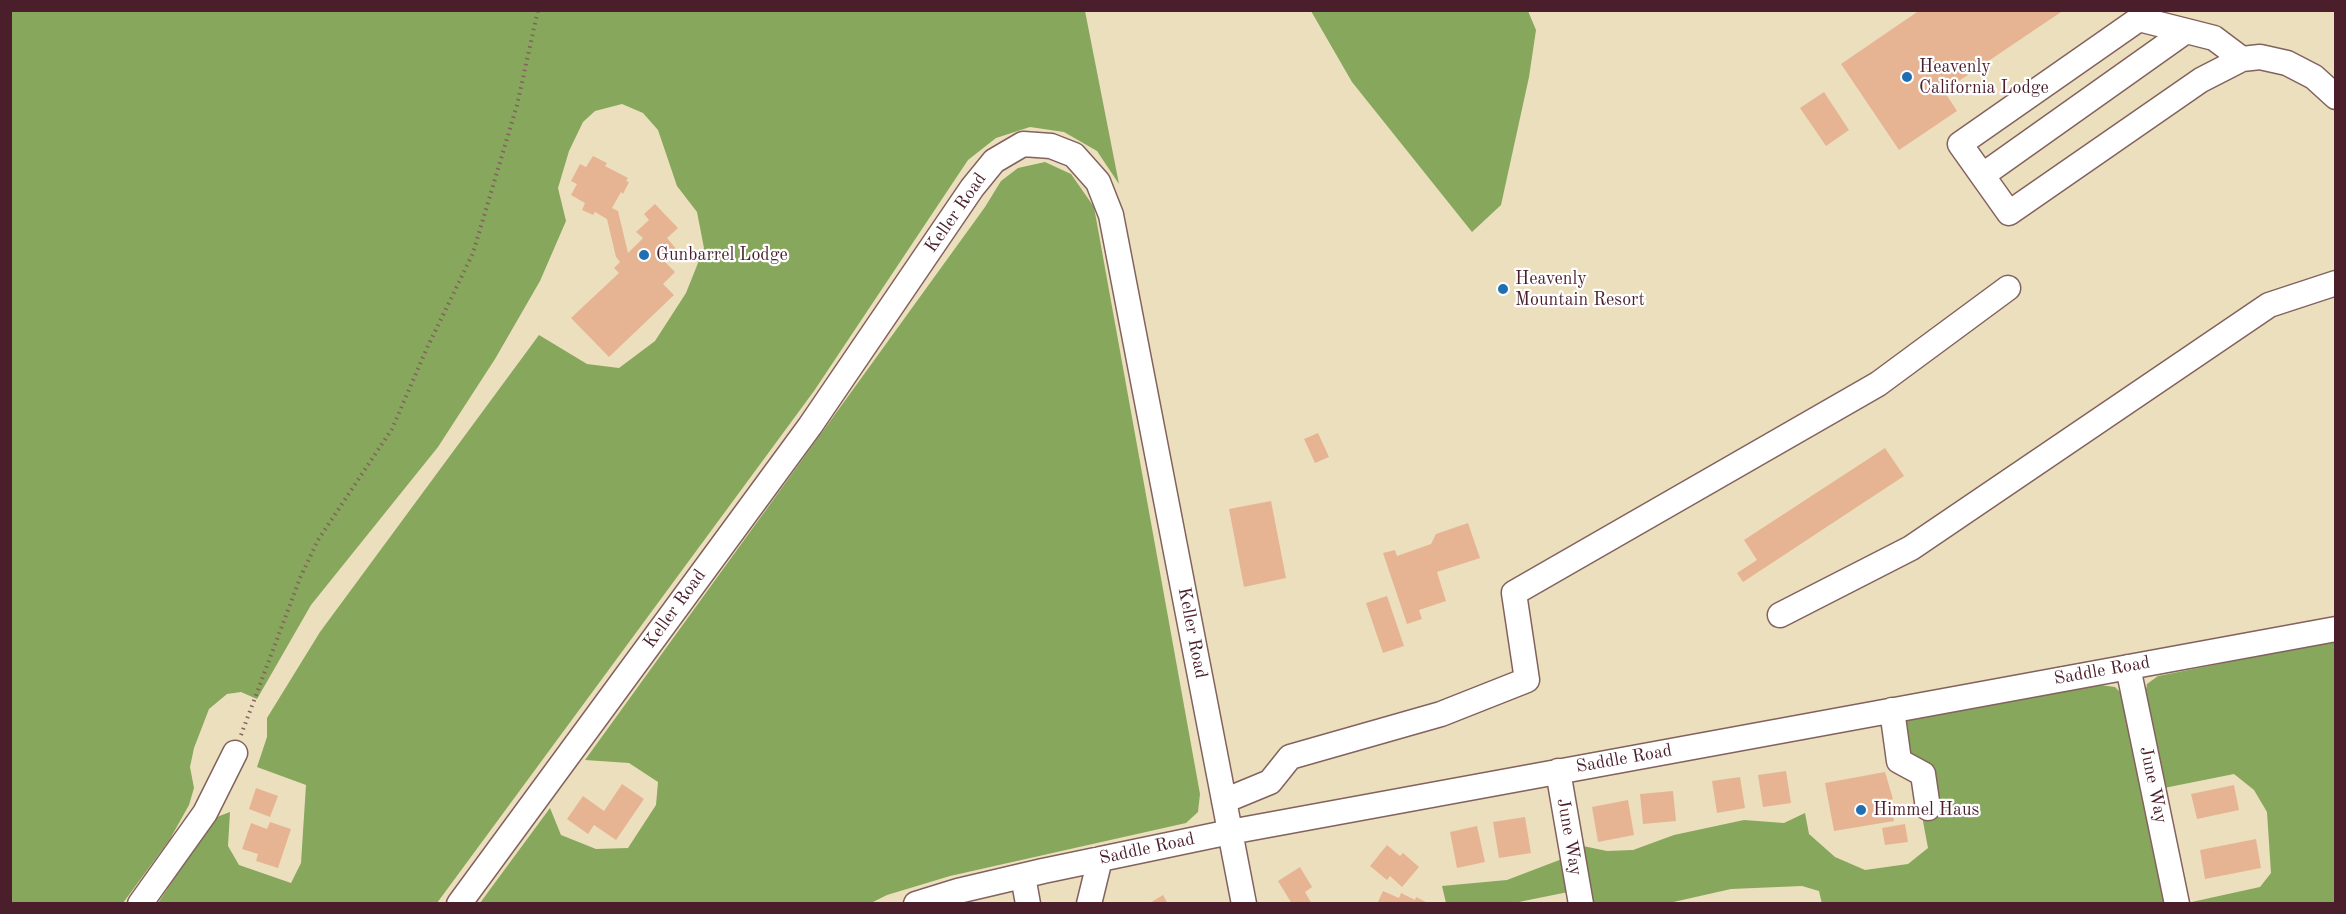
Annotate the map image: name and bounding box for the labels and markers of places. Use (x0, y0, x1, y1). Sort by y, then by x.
place label: Heavenly California Lodge (1919, 56, 2049, 98)
marker: Heavenly California Lodge (1900, 70, 1914, 84)
place label: Gunbarrel Lodge (656, 244, 788, 266)
marker: Gunbarrel Lodge (637, 248, 651, 262)
place label: Heavenly Mountain Resort (1515, 268, 1645, 310)
marker: Heavenly Mountain Resort (1496, 282, 1510, 296)
place label: Himmel Haus (1873, 799, 1979, 821)
marker: Himmel Haus (1854, 803, 1868, 817)

